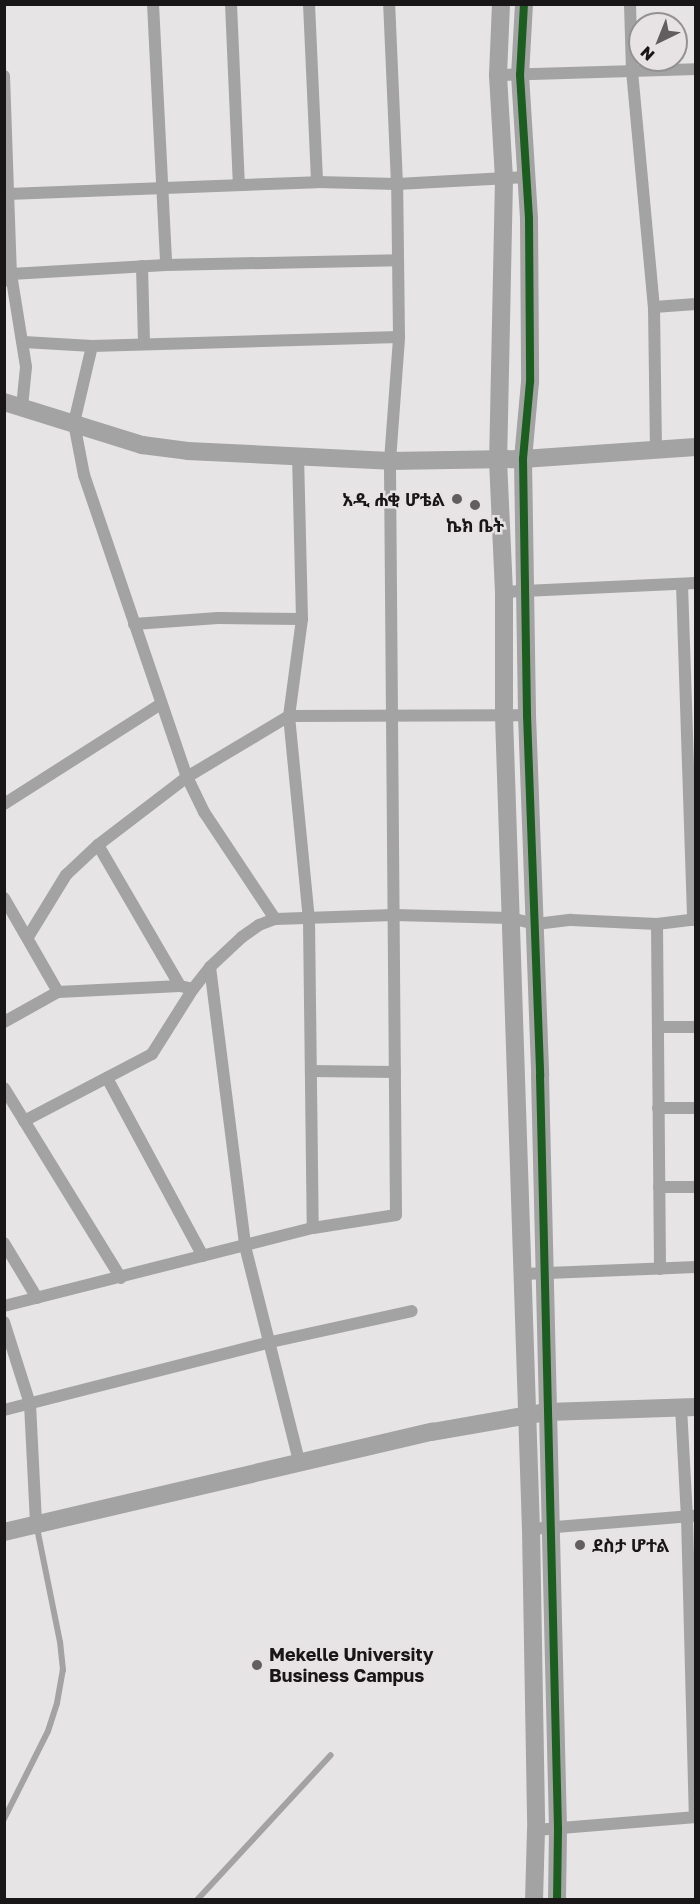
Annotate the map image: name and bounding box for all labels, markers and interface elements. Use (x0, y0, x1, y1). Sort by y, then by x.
north arrow (628, 12, 688, 72)
text: N (636, 42, 658, 65)
place label: አዲ ሐቂ ሆቴል (342, 488, 445, 510)
marker: አዲ ሐቂ ሆቴል (450, 492, 464, 506)
marker: ኬክ ቤት (468, 498, 482, 512)
place label: ኬክ ቤት (446, 514, 504, 536)
place label: ደስታ ሆተል (592, 1534, 669, 1556)
marker: ደስታ ሆተል (573, 1538, 587, 1552)
place label: Mekelle University Business Campus (269, 1644, 434, 1686)
marker: Mekelle University Business Campus (250, 1658, 264, 1672)

